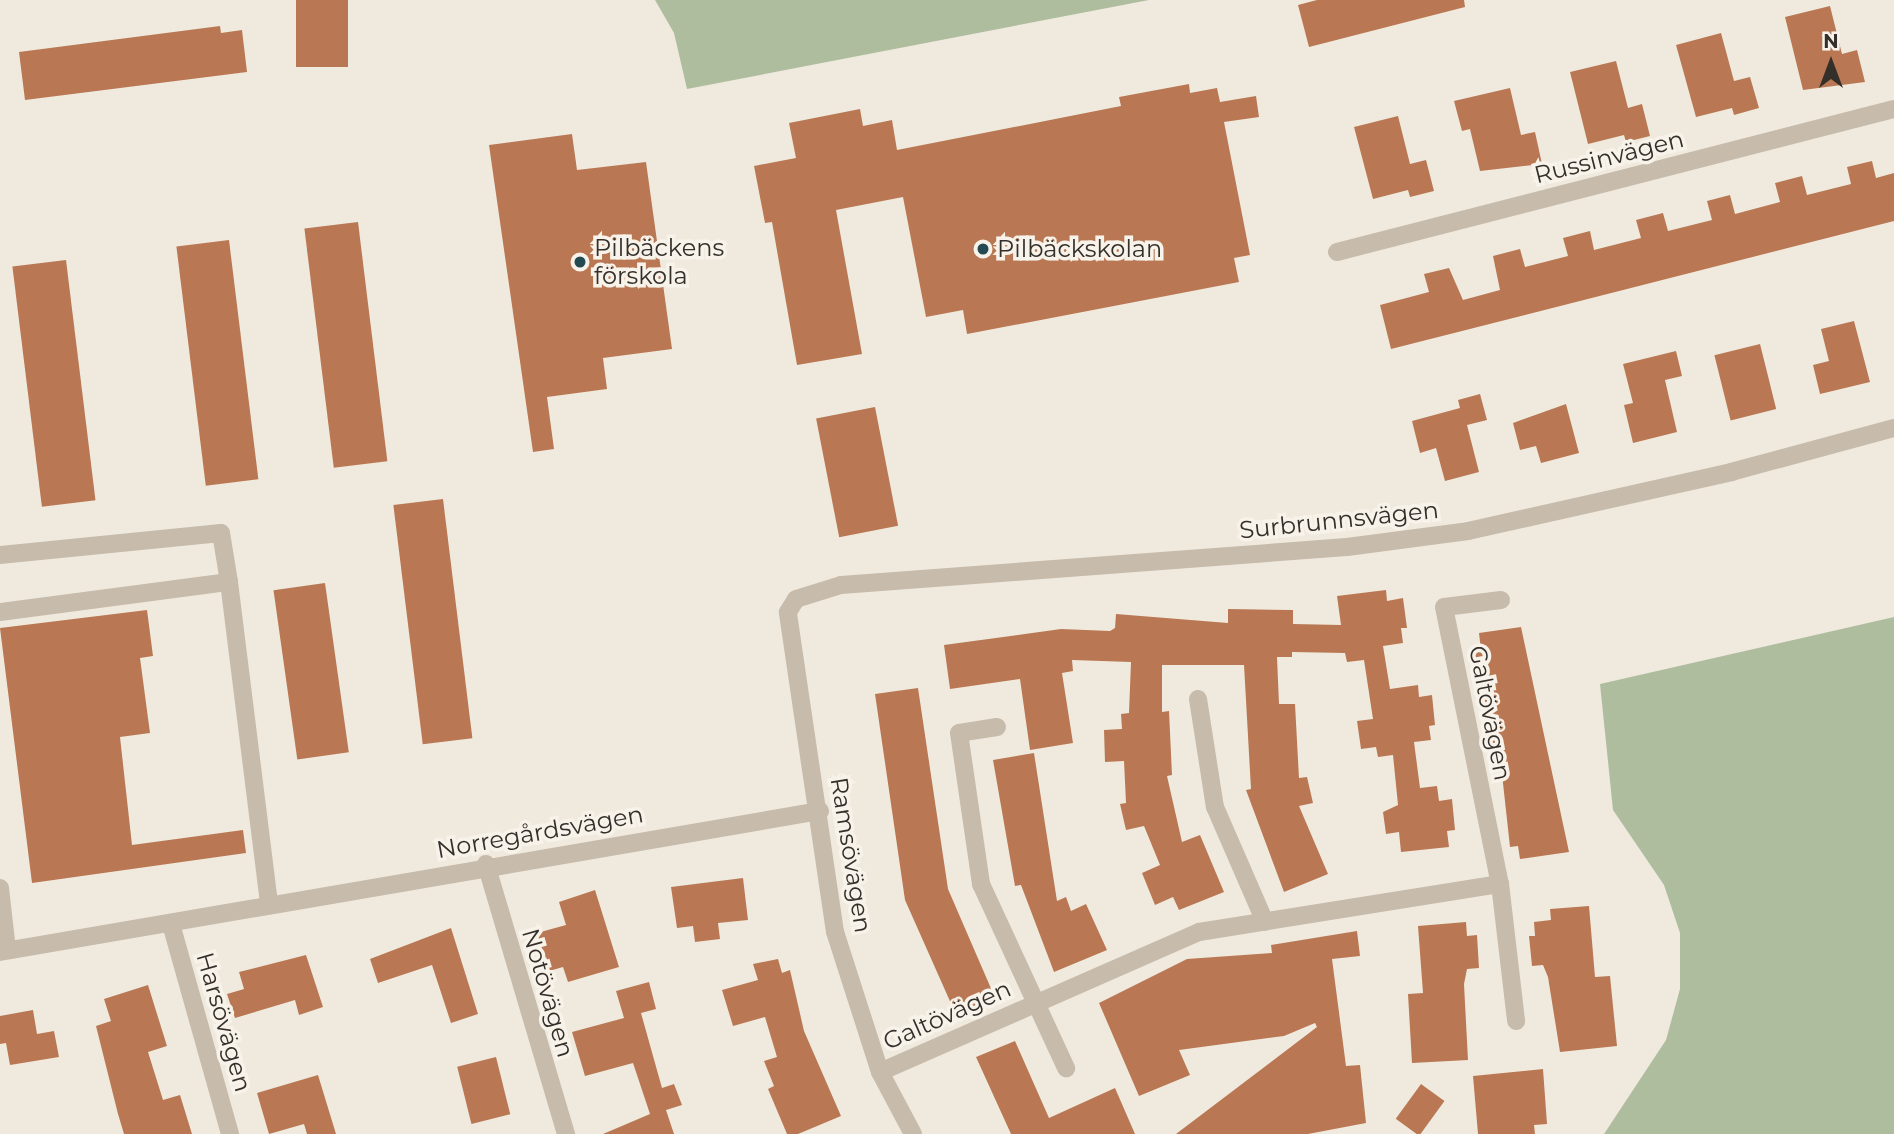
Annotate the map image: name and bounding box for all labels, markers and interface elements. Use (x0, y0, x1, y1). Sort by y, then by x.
north arrow (1796, 28, 1866, 98)
text: N (1823, 30, 1839, 53)
street label: Russinvägen (1531, 124, 1687, 190)
place label: Pilbäckens förskola (594, 234, 724, 290)
place label: Pilbäckskolan (997, 235, 1162, 263)
marker: Pilbäckskolan (975, 241, 991, 257)
marker: Pilbäckens förskola (572, 254, 588, 270)
street label: Surbrunnsvägen (1238, 495, 1440, 545)
street label: Galtövägen (1463, 643, 1517, 783)
street label: Ramsövägen (824, 775, 878, 935)
street label: Norregårdsvägen (434, 800, 646, 864)
street label: Notövägen (516, 925, 580, 1061)
street label: Harsövägen (190, 949, 258, 1095)
street label: Galtövägen (879, 974, 1015, 1056)

